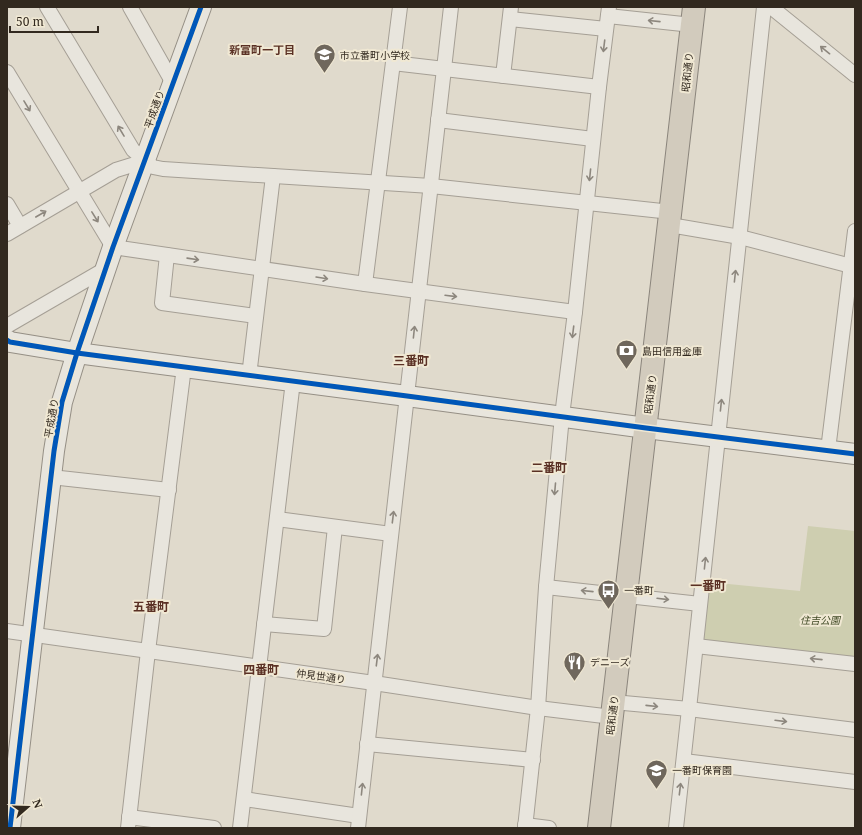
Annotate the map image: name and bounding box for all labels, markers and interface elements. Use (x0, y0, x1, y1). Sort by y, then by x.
scale bar (10, 8, 98, 34)
text: 50 m (16, 13, 44, 30)
one-way arrow (648, 17, 661, 25)
one-way arrow (600, 39, 608, 52)
district label: 新富町一丁目 (229, 42, 295, 57)
school or university icon: 市立番町小学校 (312, 42, 338, 75)
one-way arrow (819, 46, 830, 54)
place label: 市立番町小学校 (340, 48, 410, 62)
street label: 昭和通り (678, 51, 696, 93)
street label: 平成通り (141, 88, 167, 130)
one-way arrow (23, 100, 31, 111)
one-way arrow (117, 125, 125, 137)
one-way arrow (586, 168, 594, 181)
one-way arrow (35, 210, 47, 218)
one-way arrow (91, 211, 99, 223)
one-way arrow (186, 255, 199, 263)
one-way arrow (732, 270, 739, 283)
one-way arrow (315, 274, 328, 282)
one-way arrow (444, 292, 457, 300)
one-way arrow (569, 325, 577, 338)
one-way arrow (411, 326, 418, 339)
bank icon: 島田信用金庫 (613, 338, 639, 371)
place label: 島田信用金庫 (642, 344, 702, 358)
district label: 三番町 (393, 352, 429, 369)
street label: 昭和通り (641, 373, 659, 415)
street label: 平成通り (41, 397, 61, 439)
one-way arrow (717, 399, 725, 412)
district label: 二番町 (531, 459, 567, 476)
one-way arrow (552, 482, 559, 495)
one-way arrow (389, 511, 397, 524)
one-way arrow (701, 557, 708, 570)
bus stop icon: 一番町 (595, 577, 621, 610)
district label: 一番町 (690, 577, 726, 594)
place label: 一番町 (624, 583, 654, 597)
one-way arrow (581, 587, 594, 595)
one-way arrow (656, 596, 669, 603)
district label: 五番町 (133, 598, 169, 615)
park label: 住吉公園 (800, 613, 842, 627)
restaurant icon: デニーズ (561, 649, 587, 682)
one-way arrow (373, 654, 381, 667)
place label: デニーズ (590, 655, 630, 669)
one-way arrow (810, 656, 823, 663)
district label: 四番町 (243, 661, 279, 678)
street label: 仲見世通り (295, 666, 347, 686)
street label: 昭和通り (603, 694, 621, 736)
one-way arrow (645, 702, 658, 709)
one-way arrow (774, 717, 787, 725)
school or university icon: 一番町保育園 (643, 757, 669, 790)
place label: 一番町保育園 (672, 763, 732, 777)
one-way arrow (359, 783, 366, 796)
one-way arrow (677, 783, 684, 796)
north arrow (8, 787, 48, 827)
text: N (29, 797, 47, 810)

